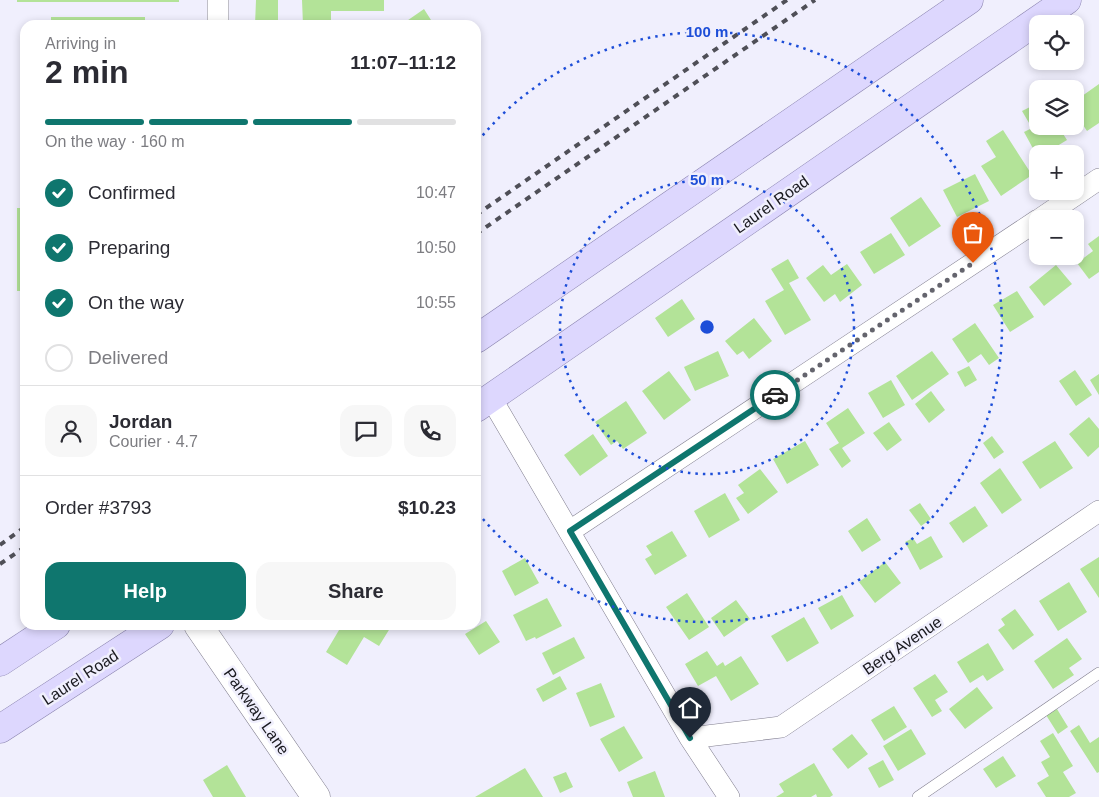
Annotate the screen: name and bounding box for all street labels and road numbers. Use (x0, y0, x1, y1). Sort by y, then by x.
street label: Laurel Road (731, 172, 812, 236)
street label: Berg Avenue (860, 613, 945, 678)
street label: Laurel Road (39, 647, 121, 708)
street label: Parkway Lane (221, 665, 293, 758)

